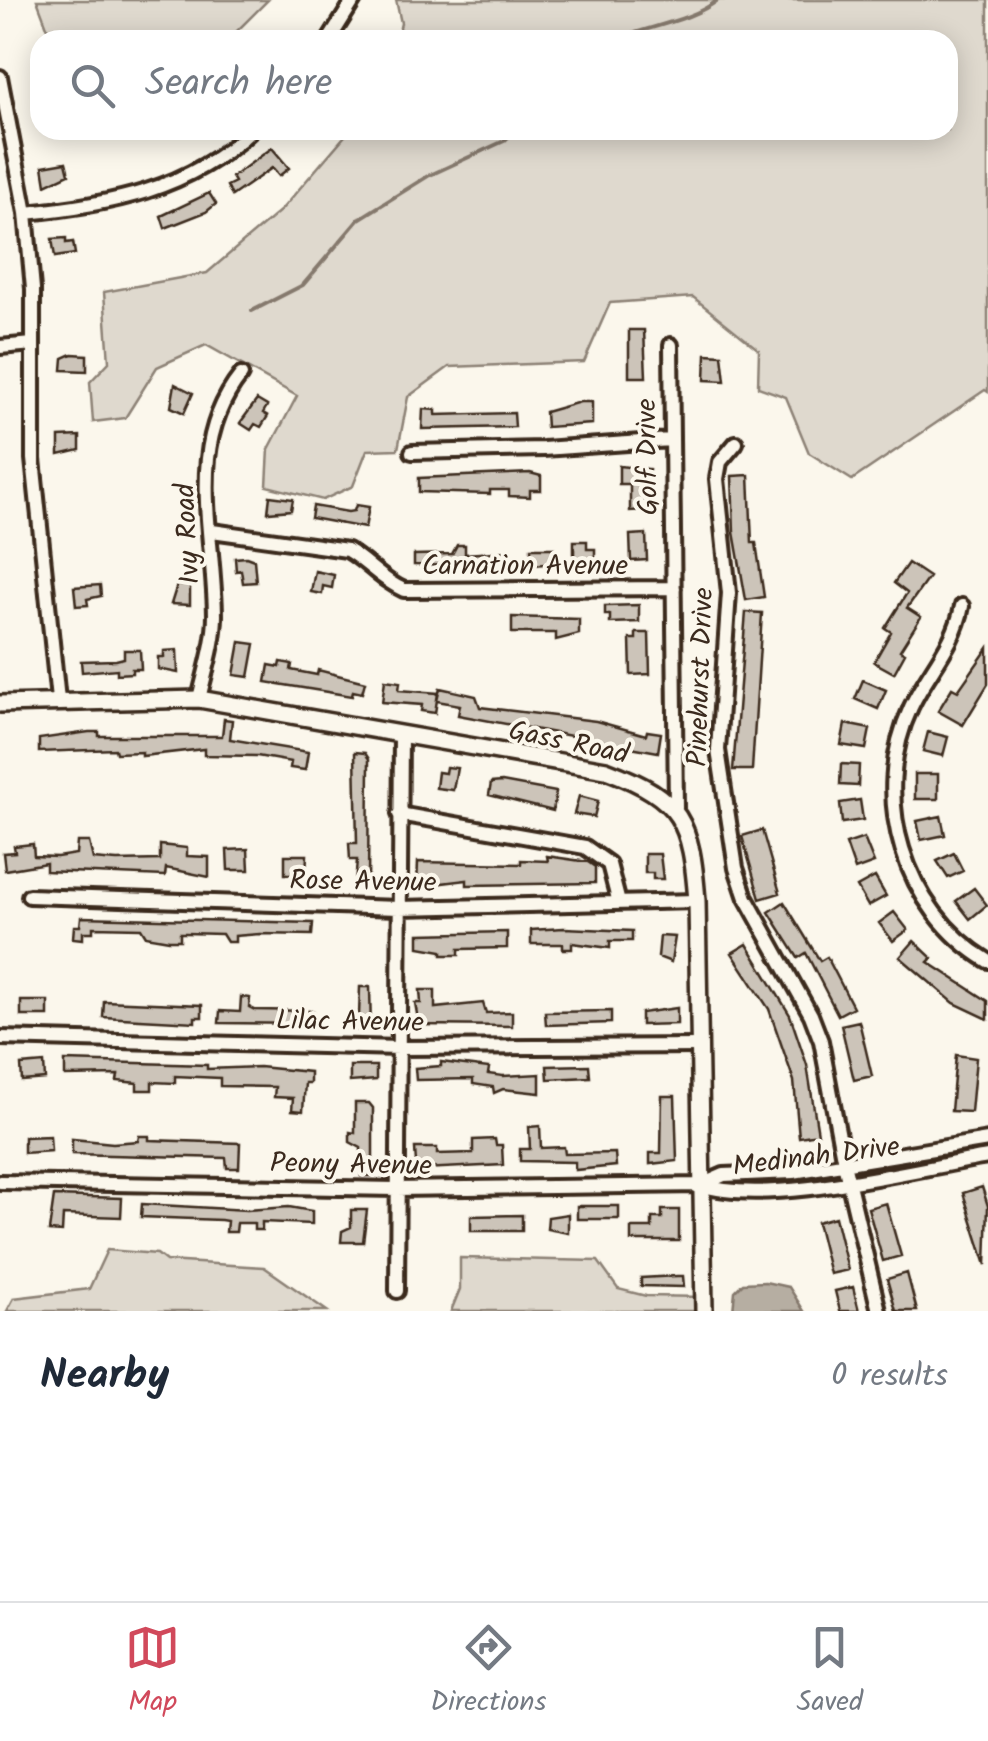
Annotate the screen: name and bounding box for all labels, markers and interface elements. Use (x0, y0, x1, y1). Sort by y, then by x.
search box (30, 30, 958, 140)
text: Search here (145, 55, 332, 115)
icon: search (65, 58, 120, 113)
street label: Golf Drive (625, 398, 672, 516)
street label: Ivy Road (163, 481, 214, 585)
street label: Carnation Avenue (422, 544, 628, 589)
street label: Pinehurst Drive (676, 586, 727, 768)
street label: Gass Road (504, 709, 634, 778)
street label: Rose Avenue (289, 859, 437, 906)
street label: Lilac Avenue (276, 999, 425, 1046)
street label: Medinah Drive (730, 1125, 903, 1190)
street label: Peony Avenue (269, 1142, 433, 1189)
text: Nearby (40, 1343, 169, 1410)
text: 0 results (831, 1351, 948, 1402)
tab: Map (125, 1620, 180, 1725)
tab: Directions (430, 1620, 546, 1725)
tab: Saved (797, 1620, 863, 1725)

